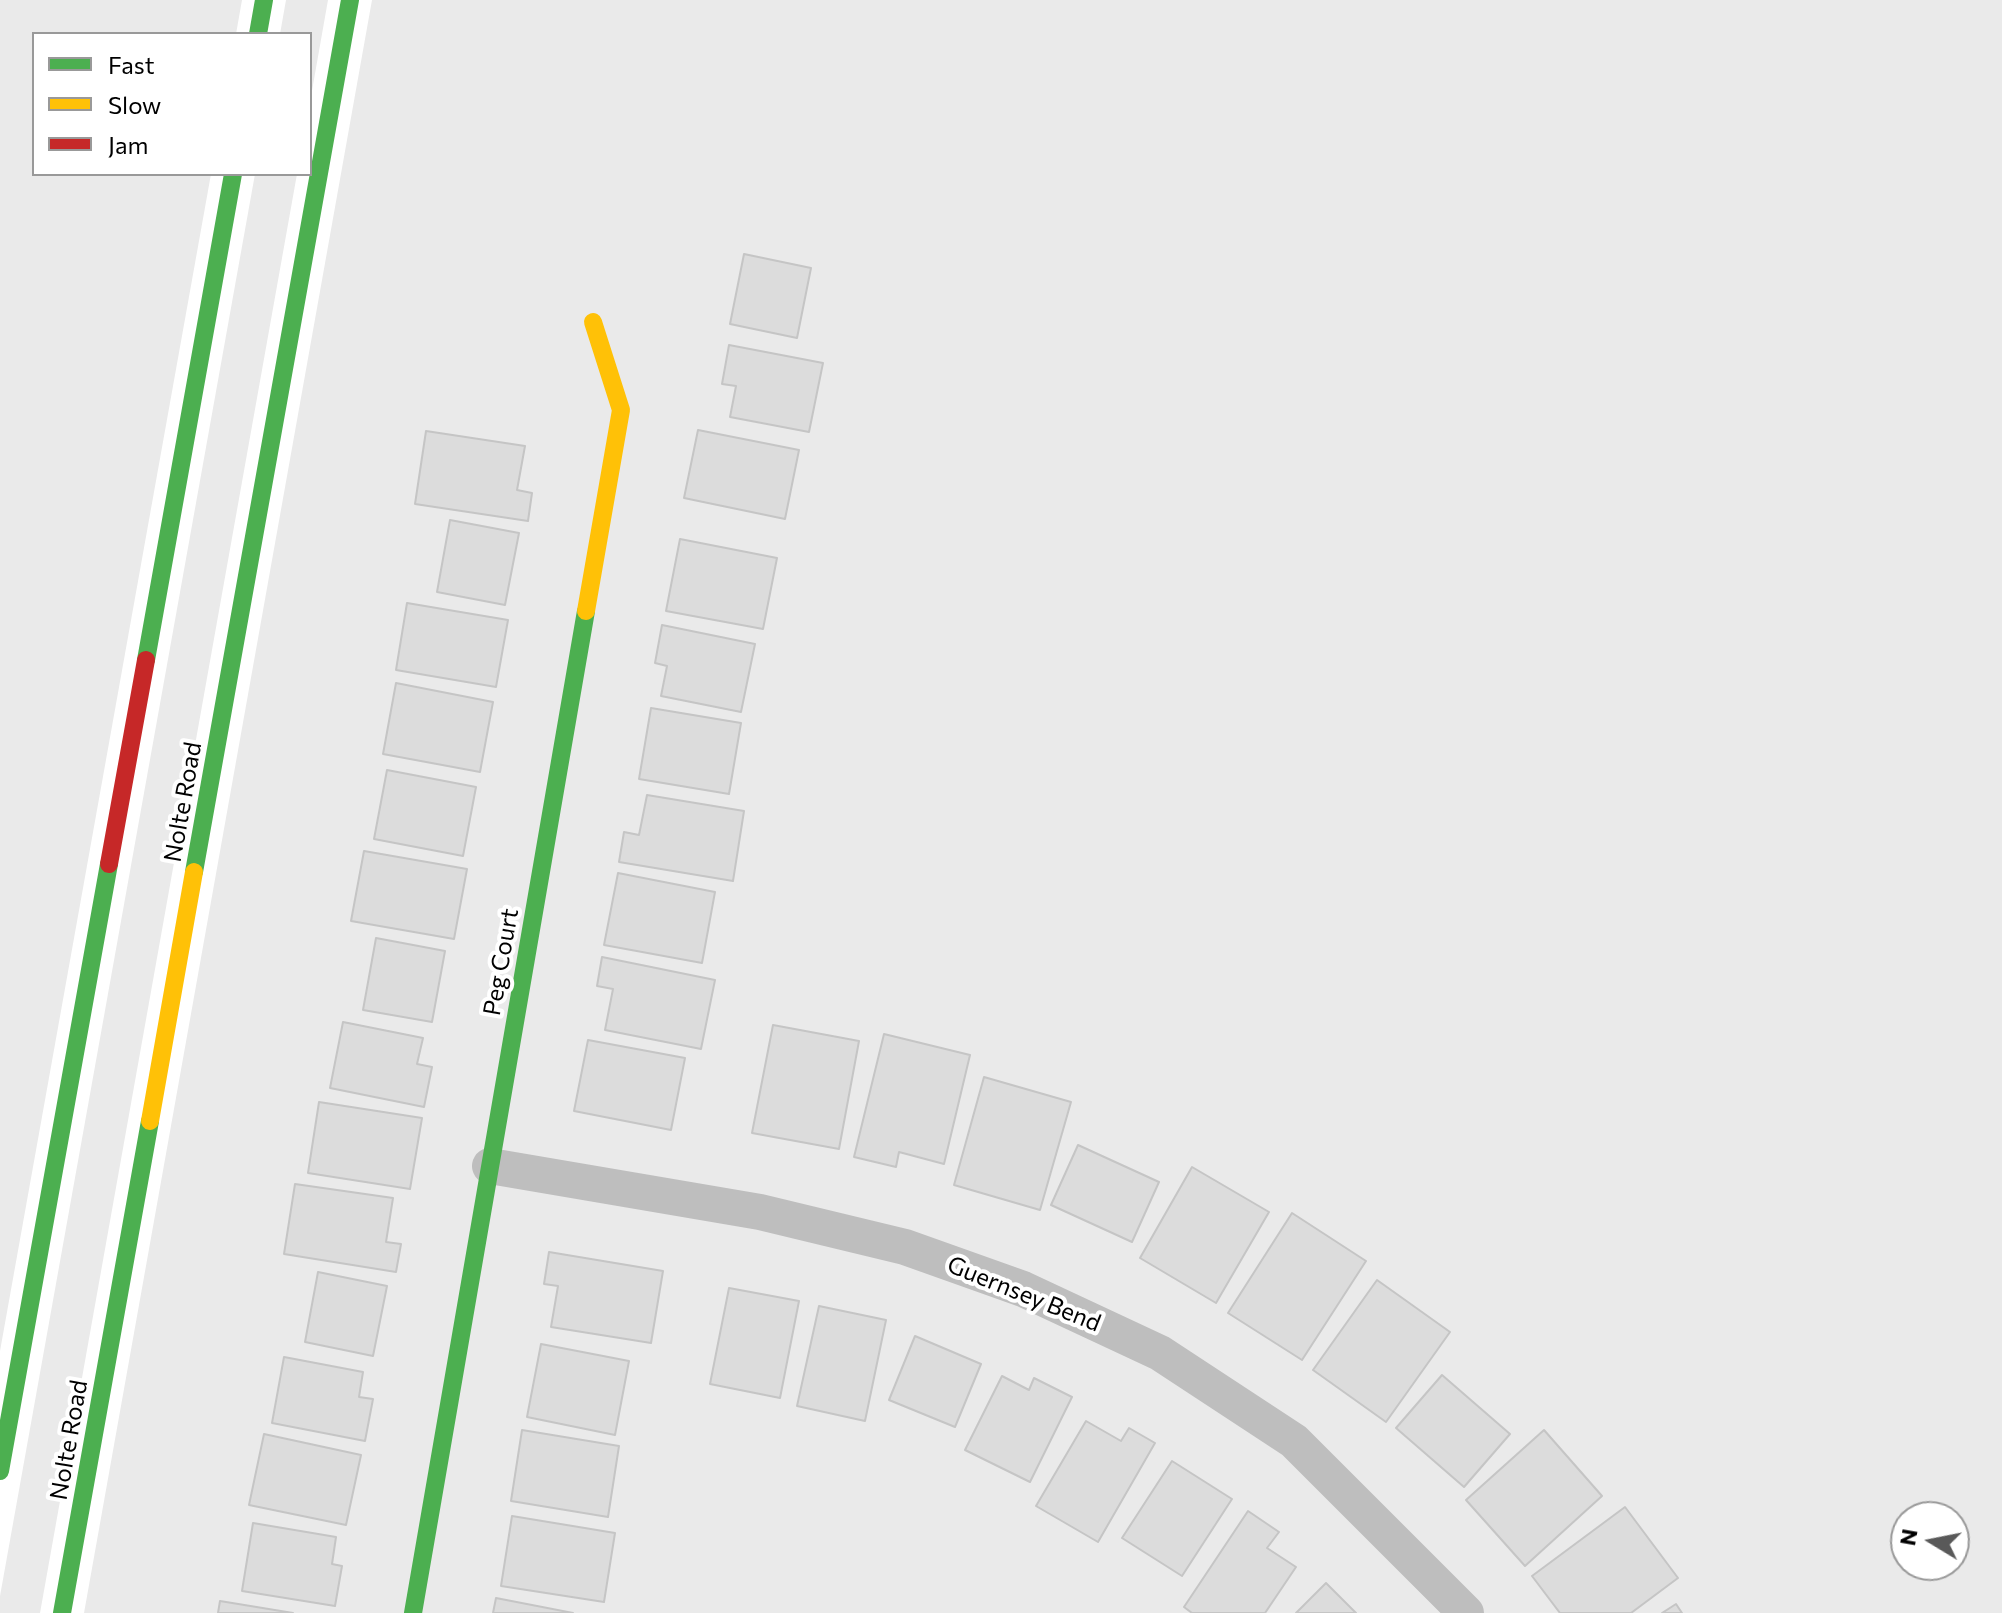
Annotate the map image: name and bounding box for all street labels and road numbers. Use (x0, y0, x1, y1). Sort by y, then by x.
street label: Nolte Road (158, 740, 208, 864)
street label: Peg Court (477, 906, 525, 1018)
street label: Guernsey Bend (943, 1250, 1105, 1338)
street label: Nolte Road (44, 1378, 94, 1502)

